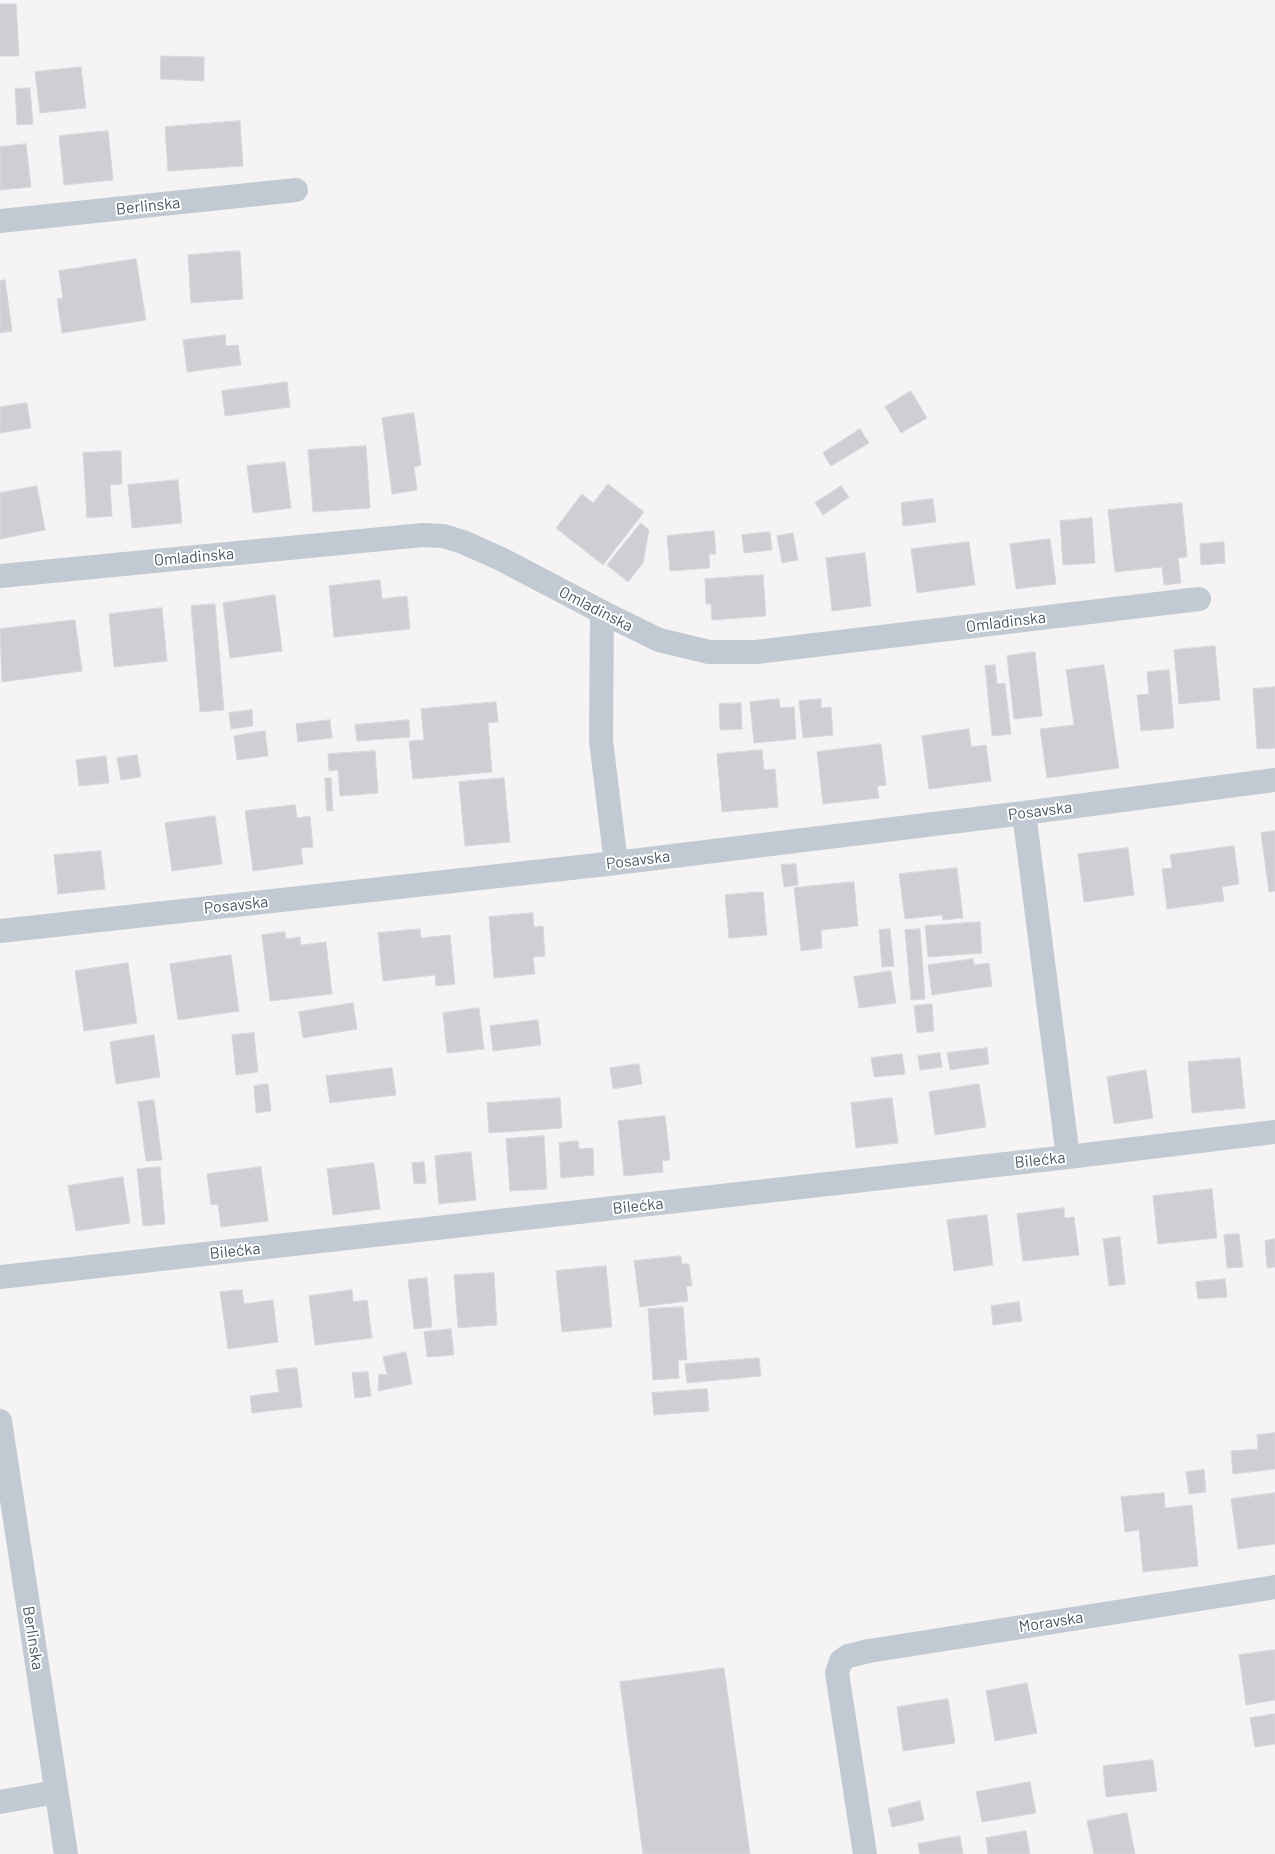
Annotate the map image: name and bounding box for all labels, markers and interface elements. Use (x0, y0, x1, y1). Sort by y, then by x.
street label: Berlinska (115, 193, 181, 219)
street label: Omladinska (153, 544, 235, 570)
street label: Omladinska (556, 582, 636, 636)
street label: Omladinska (965, 608, 1047, 636)
street label: Posavska (1007, 798, 1073, 824)
street label: Posavska (605, 847, 671, 873)
street label: Posavska (203, 892, 269, 918)
street label: Bilećka (1014, 1148, 1066, 1172)
street label: Bilećka (612, 1194, 664, 1218)
street label: Bilećka (209, 1239, 261, 1263)
street label: Berlinska (18, 1605, 48, 1671)
street label: Moravska (1017, 1607, 1085, 1637)

